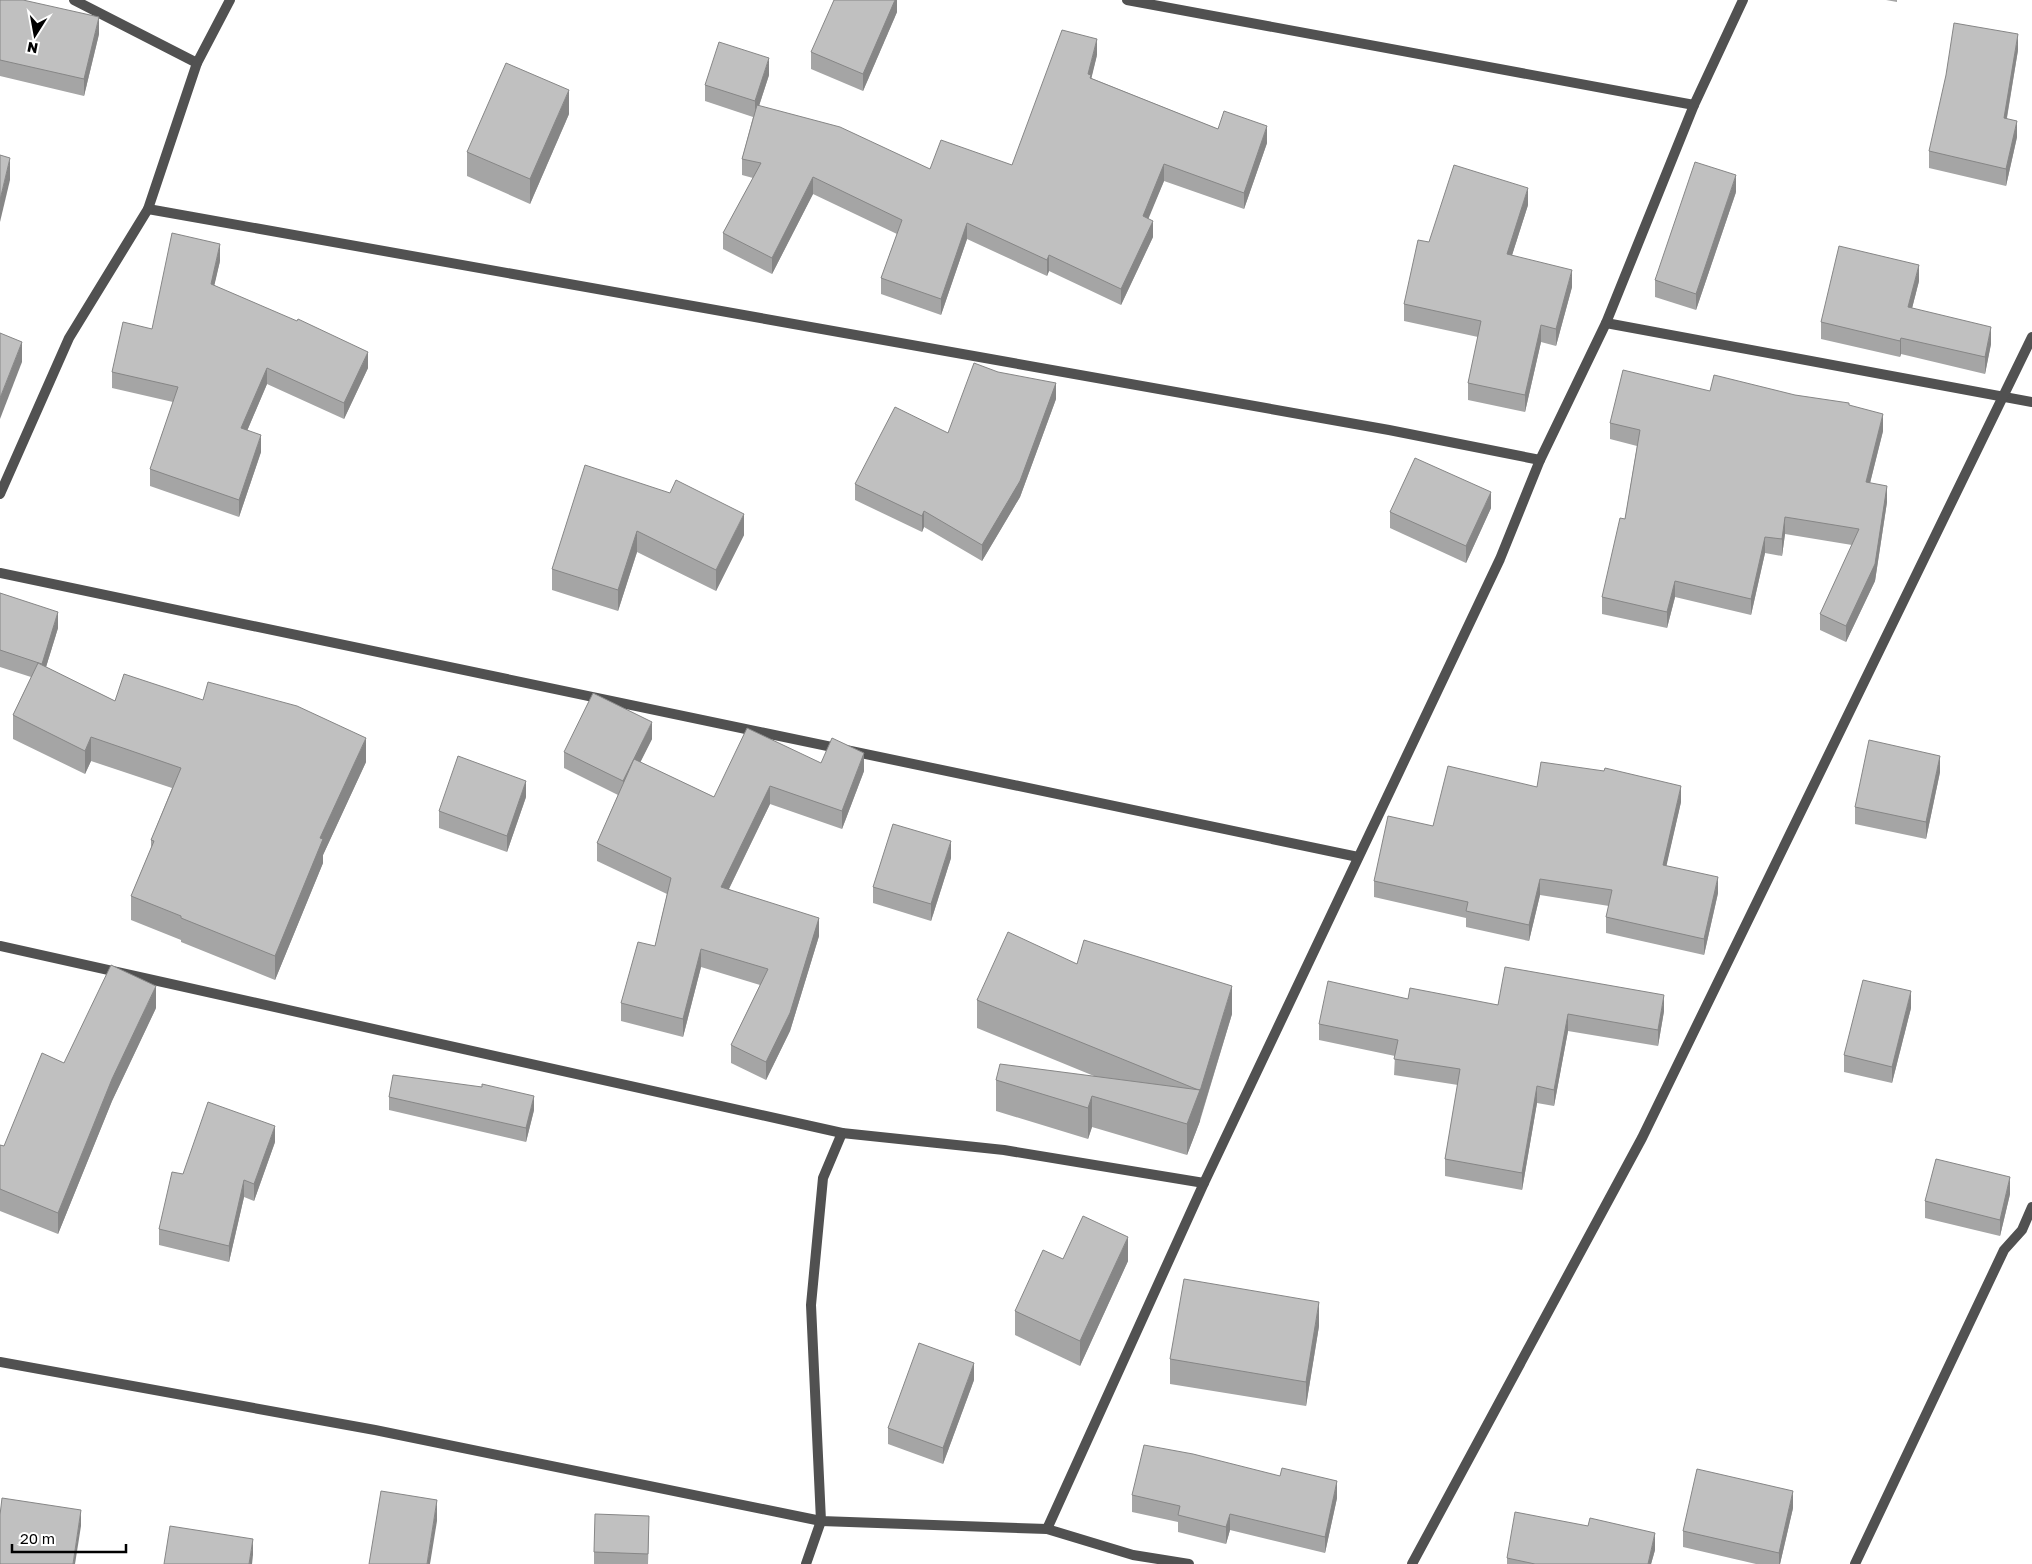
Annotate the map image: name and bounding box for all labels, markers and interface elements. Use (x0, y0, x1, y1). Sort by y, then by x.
north arrow (10, 10, 60, 60)
text: N (26, 39, 39, 58)
scale bar (12, 1522, 126, 1554)
text: 20 m (20, 1529, 55, 1547)

